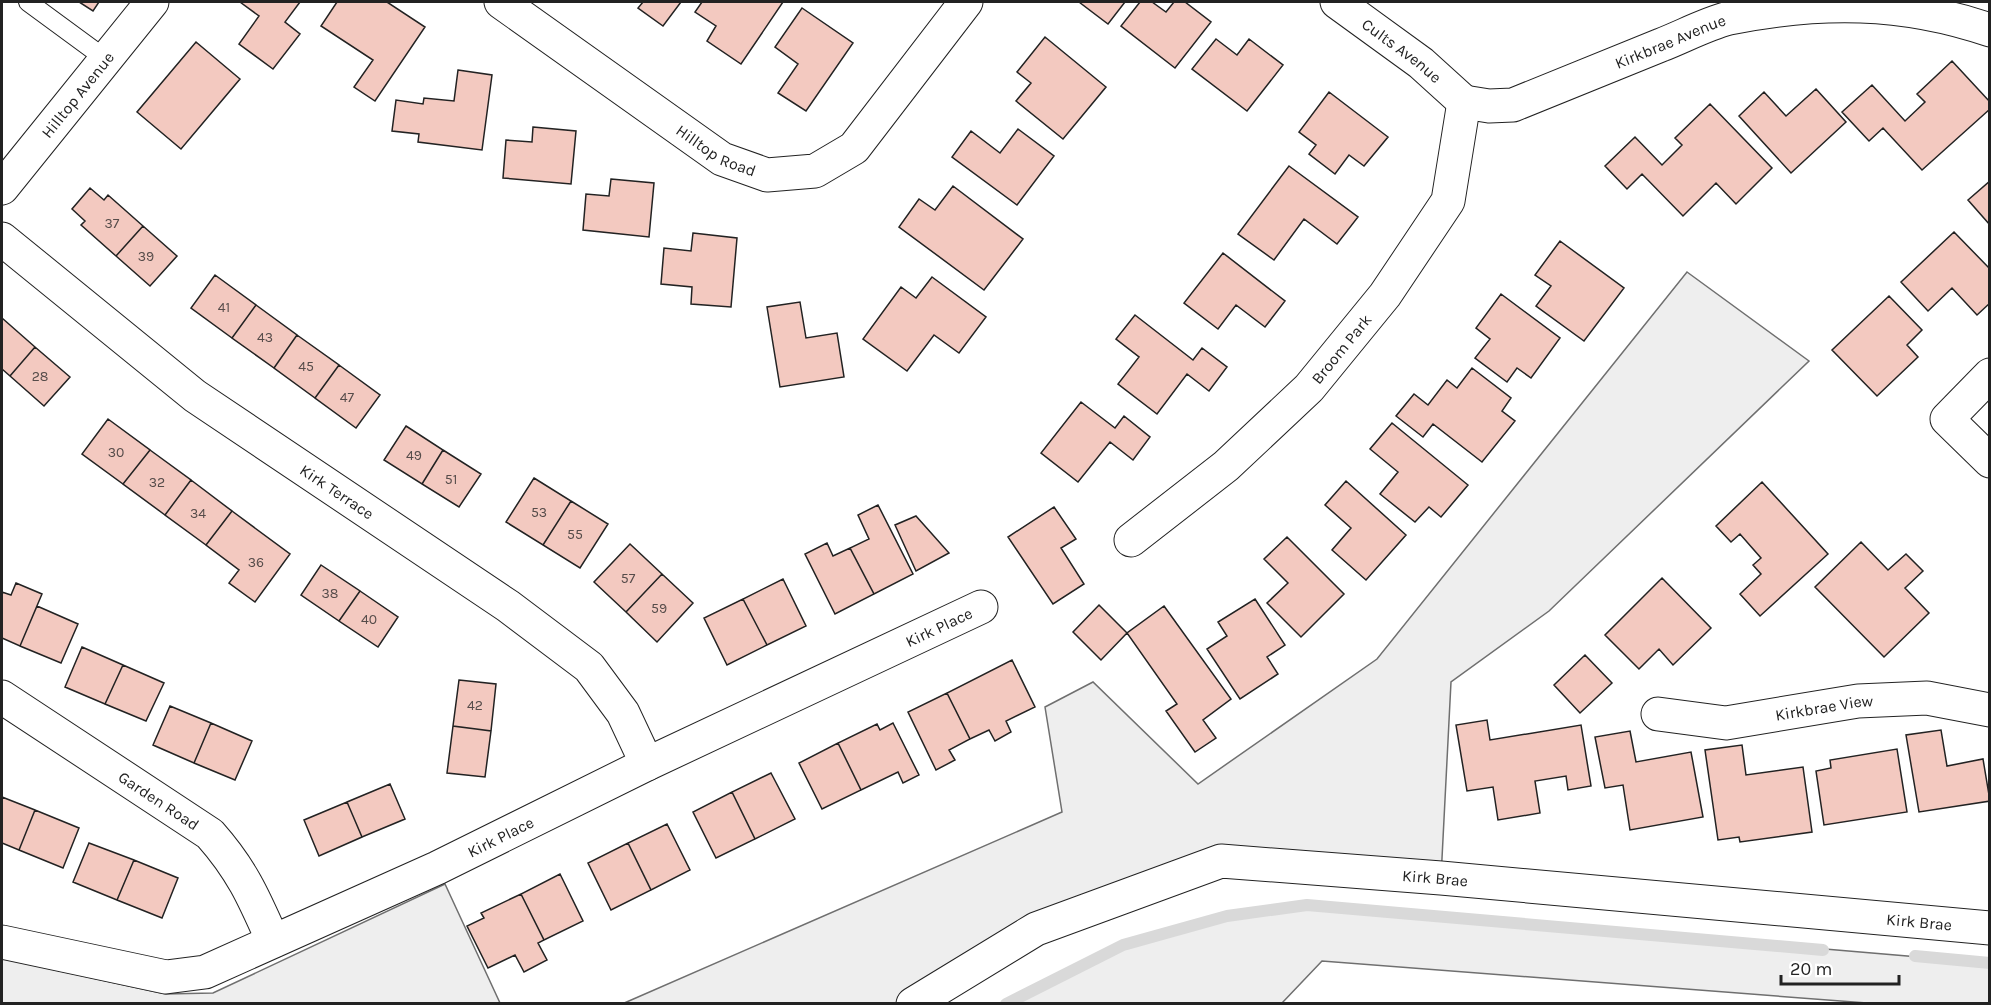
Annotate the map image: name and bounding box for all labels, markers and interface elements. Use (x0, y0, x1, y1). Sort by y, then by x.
street label: Kirkbrae Avenue (1612, 10, 1728, 73)
street label: Cults Avenue (1358, 14, 1445, 87)
street label: Hilltop Avenue (37, 48, 118, 142)
street label: Hilltop Road (672, 121, 759, 180)
house number: 37 (105, 215, 120, 232)
house number: 39 (138, 248, 154, 265)
house number: 41 (218, 299, 230, 316)
street label: Broom Park (1307, 310, 1376, 388)
house number: 43 (257, 329, 273, 346)
house number: 45 (298, 358, 314, 375)
house number: 28 (32, 368, 48, 385)
house number: 47 (340, 389, 355, 406)
house number: 30 (108, 444, 124, 461)
house number: 49 (406, 447, 422, 464)
street label: Kirk Terrace (296, 460, 378, 523)
house number: 51 (445, 471, 457, 488)
house number: 32 (149, 474, 165, 491)
house number: 53 (531, 504, 547, 521)
house number: 34 (190, 505, 206, 522)
house number: 55 (567, 526, 583, 543)
house number: 36 (248, 554, 264, 571)
house number: 57 (621, 570, 636, 587)
house number: 38 (322, 585, 338, 602)
house number: 59 (651, 600, 667, 617)
street label: Kirk Place (902, 603, 976, 651)
house number: 40 (361, 611, 377, 628)
street label: Kirkbrae View (1774, 691, 1874, 725)
house number: 42 (467, 697, 483, 714)
street label: Garden Road (115, 767, 203, 834)
street label: Kirk Place (464, 813, 537, 861)
street label: Kirk Brae (1402, 866, 1469, 890)
street label: Kirk Brae (1885, 910, 1953, 935)
scale bar (1781, 948, 1900, 986)
text: 20 m (1790, 958, 1832, 980)

